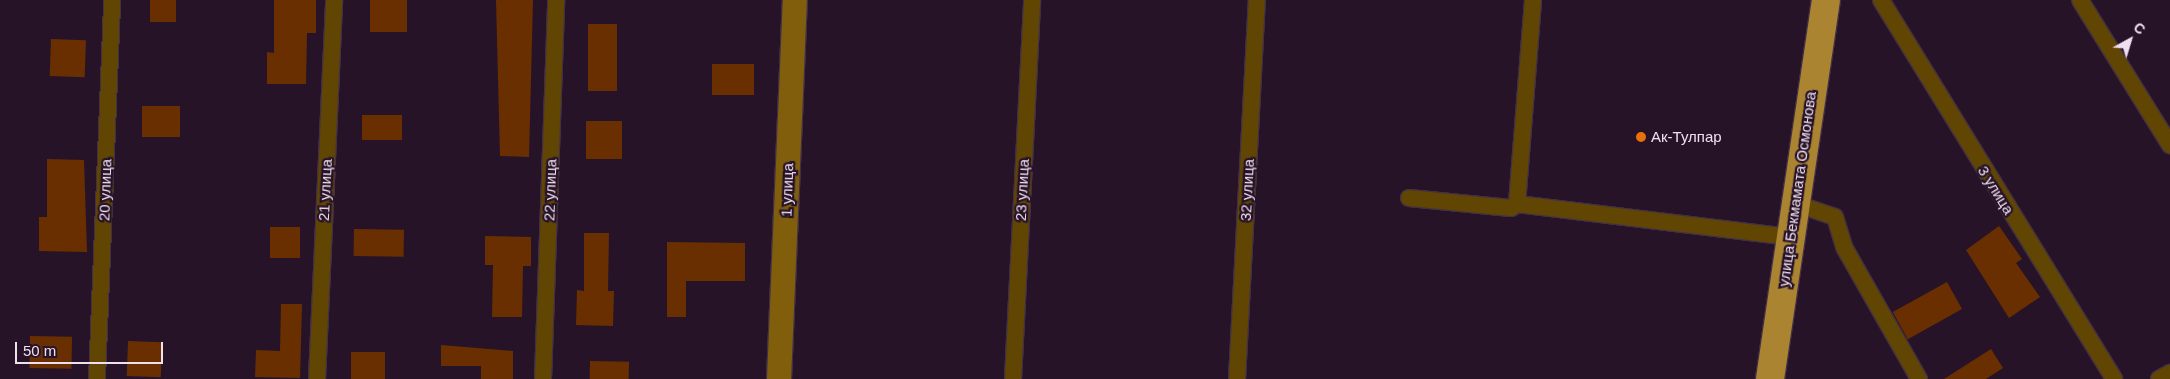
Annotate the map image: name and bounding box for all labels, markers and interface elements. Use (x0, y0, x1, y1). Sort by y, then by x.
north arrow (2105, 15, 2155, 65)
text: С (2130, 19, 2148, 38)
street label: улица Бекмамата Осмонова (1774, 90, 1820, 288)
place label: Ак-Тулпар (1651, 128, 1722, 146)
marker: Ак-Тулпар (1635, 131, 1647, 143)
street label: 20 улица (95, 159, 115, 221)
street label: 21 улица (314, 159, 336, 221)
street label: 22 улица (540, 159, 560, 221)
street label: 23 улица (1011, 159, 1033, 221)
street label: 32 улица (1236, 159, 1258, 221)
street label: 3 улица (1974, 162, 2018, 218)
street label: 1 улица (777, 163, 797, 217)
scale bar (18, 332, 165, 364)
text: 50 m (23, 342, 56, 359)

